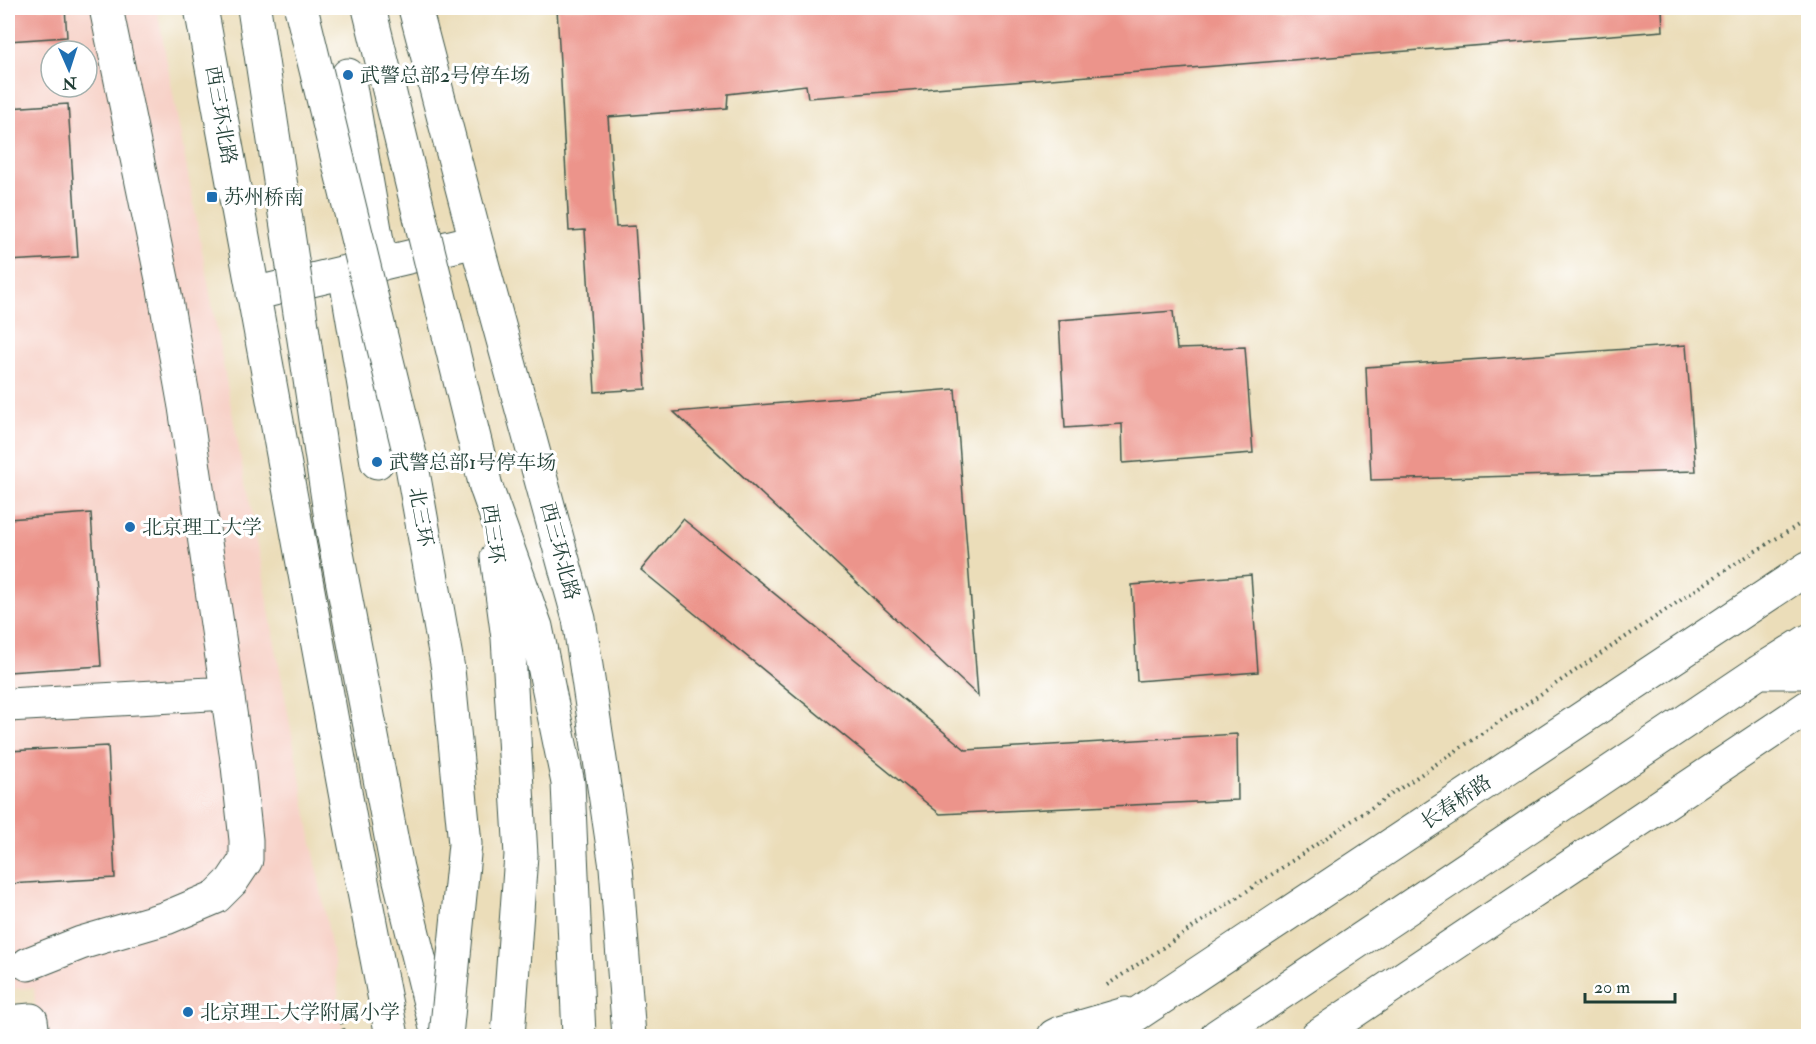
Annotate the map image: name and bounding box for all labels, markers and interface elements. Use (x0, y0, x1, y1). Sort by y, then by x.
north arrow (39, 39, 99, 99)
place label: 武警总部2号停车场 (360, 63, 530, 88)
street label: 西三环北路 (200, 64, 242, 166)
marker: 武警总部2号停车场 (341, 68, 355, 82)
text: N (61, 73, 78, 93)
place label: 苏州桥南 (224, 185, 304, 210)
marker: 苏州桥南 (205, 190, 219, 204)
place label: 武警总部1号停车场 (389, 450, 556, 475)
marker: 武警总部1号停车场 (370, 455, 384, 469)
street label: 北三环 (403, 485, 439, 549)
street label: 西三环北路 (535, 499, 585, 603)
street label: 西三环 (476, 503, 510, 565)
place label: 北京理工大学 (142, 515, 262, 540)
marker: 北京理工大学 (123, 520, 137, 534)
street label: 长春桥路 (1416, 769, 1496, 835)
scale bar (1585, 966, 1675, 1004)
text: 20 m (1594, 976, 1630, 999)
place label: 北京理工大学附属小学 (200, 1000, 400, 1025)
marker: 北京理工大学附属小学 (181, 1005, 195, 1019)

